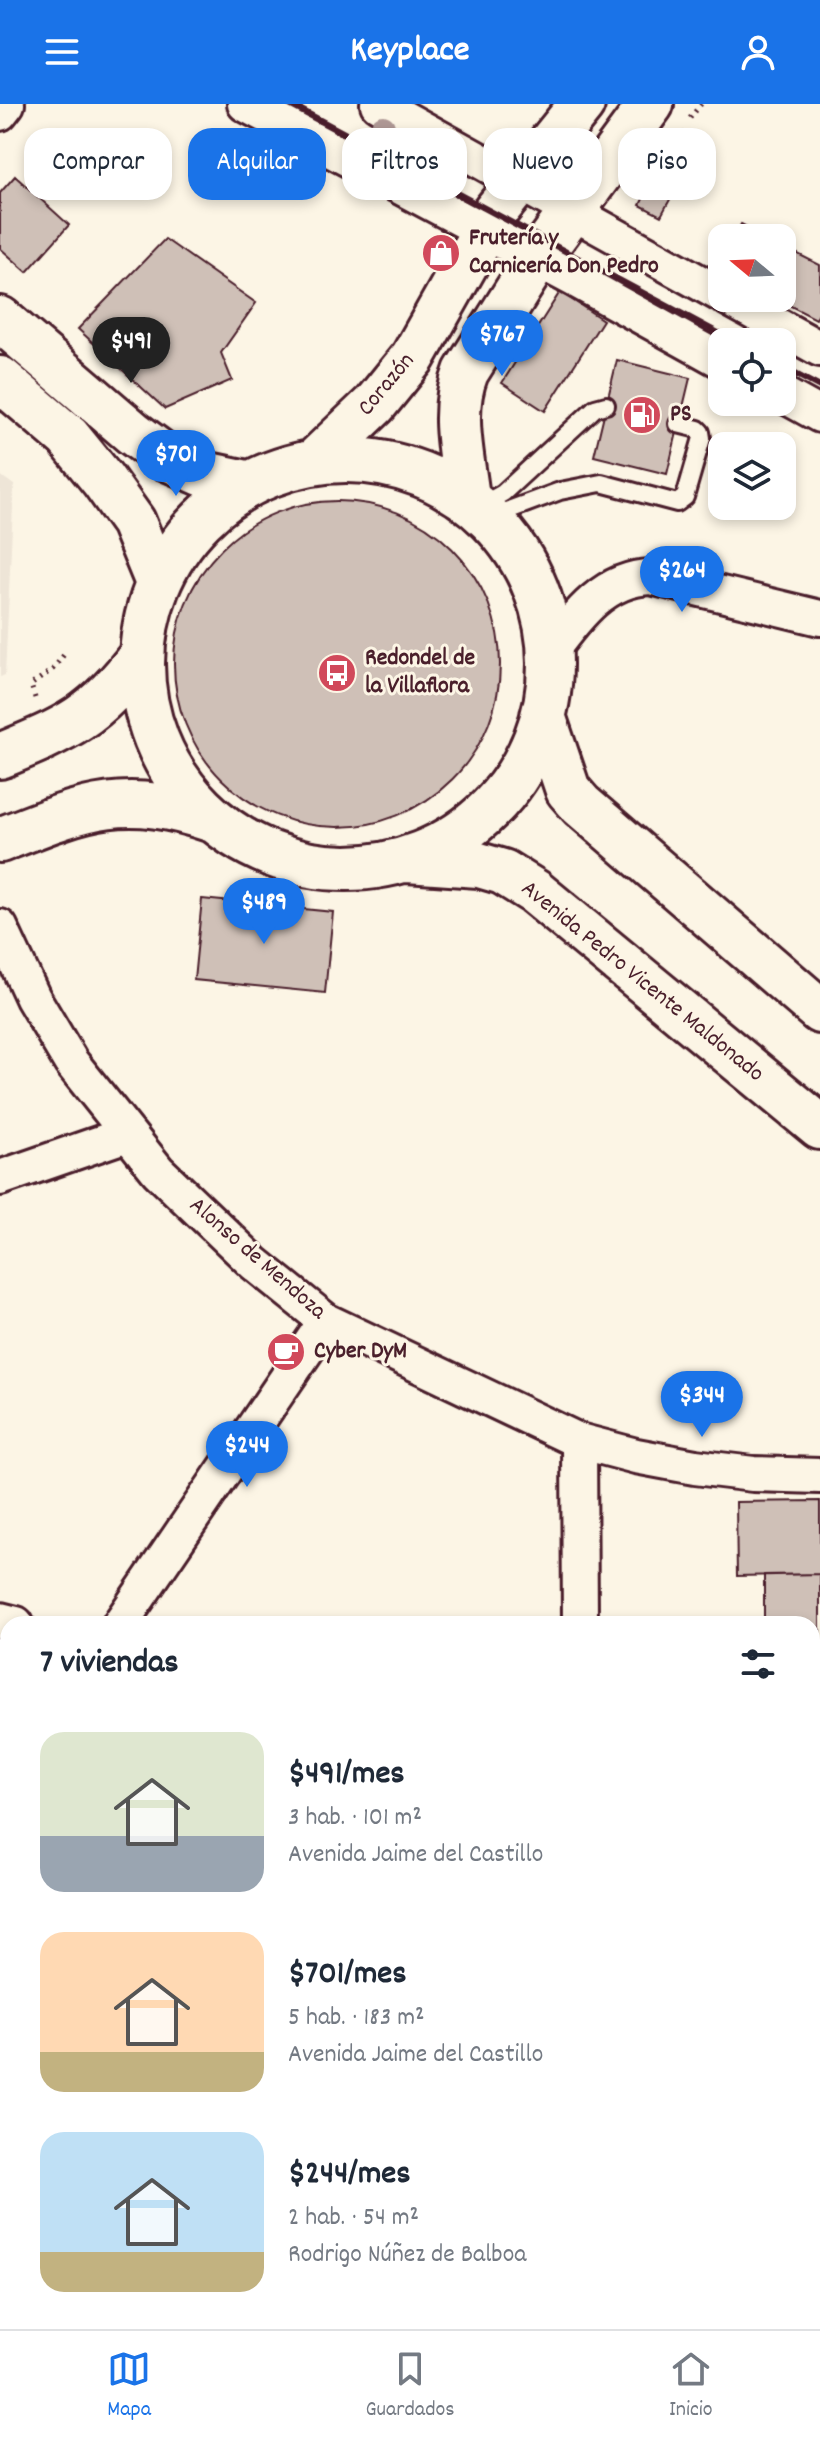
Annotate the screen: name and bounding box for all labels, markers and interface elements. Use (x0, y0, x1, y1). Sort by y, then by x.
text: Keyplace (350, 26, 470, 78)
icon: menu (40, 30, 84, 74)
icon: person (736, 30, 780, 74)
chip: Comprar (24, 128, 172, 200)
chip: Alquilar (188, 128, 326, 200)
chip: Filtros (342, 128, 467, 200)
chip: Nuevo (483, 128, 602, 200)
chip: Piso (618, 128, 716, 200)
place label: Frutería y Carnicería Don Pedro (469, 222, 659, 284)
north arrow (708, 224, 796, 312)
map controls (708, 224, 796, 520)
shop icon: Frutería y Carnicería Don Pedro (420, 232, 462, 274)
pin: $767 (455, 310, 549, 378)
pin: $491 (84, 317, 178, 385)
text: $767 (479, 317, 525, 354)
text: $491 (110, 324, 152, 361)
button: locate (708, 328, 796, 416)
street label: Corazón (350, 346, 424, 424)
fuel station icon: PS (621, 394, 663, 436)
place label: PS (670, 398, 691, 432)
pin: $701 (129, 430, 223, 498)
button: layers (708, 432, 796, 520)
text: $701 (154, 437, 198, 474)
pin: $264 (635, 546, 729, 614)
text: $264 (658, 553, 706, 590)
place label: Redondel de la Villaflora (365, 642, 476, 704)
bus stop icon: Redondel de la Villaflora (316, 652, 358, 694)
street label: Avenida Pedro Vicente Maldonado (513, 873, 771, 1091)
pin: $489 (217, 878, 311, 946)
text: $489 (241, 885, 287, 922)
street label: Alonso de Mendoza (181, 1190, 334, 1329)
cafe icon: Cyber DyM (265, 1331, 307, 1373)
place label: Cyber DyM (314, 1335, 407, 1369)
pin: $344 (655, 1371, 749, 1439)
text: $344 (679, 1378, 725, 1415)
pin: $244 (200, 1421, 294, 1489)
text: $244 (224, 1428, 270, 1465)
text: 7 viviendas (40, 1640, 178, 1689)
icon: filters (736, 1642, 780, 1686)
text: $491/mes (288, 1751, 405, 1800)
icon: home (104, 1764, 200, 1860)
text: 3 hab. · 101 m² (288, 1800, 422, 1837)
text: Avenida Jaime del Castillo (288, 1837, 543, 1874)
text: $701/mes (288, 1951, 407, 2000)
icon: home (104, 1964, 200, 2060)
text: 5 hab. · 183 m² (288, 2000, 424, 2037)
text: Avenida Jaime del Castillo (288, 2037, 543, 2074)
text: $244/mes (288, 2151, 411, 2200)
icon: home (104, 2164, 200, 2260)
text: 2 hab. · 54 m² (288, 2200, 419, 2237)
text: Rodrigo Núñez de Balboa (288, 2237, 526, 2274)
tab: Mapa (107, 2347, 151, 2426)
tab: Guardados (365, 2347, 455, 2426)
tab: Inicio (669, 2347, 713, 2426)

